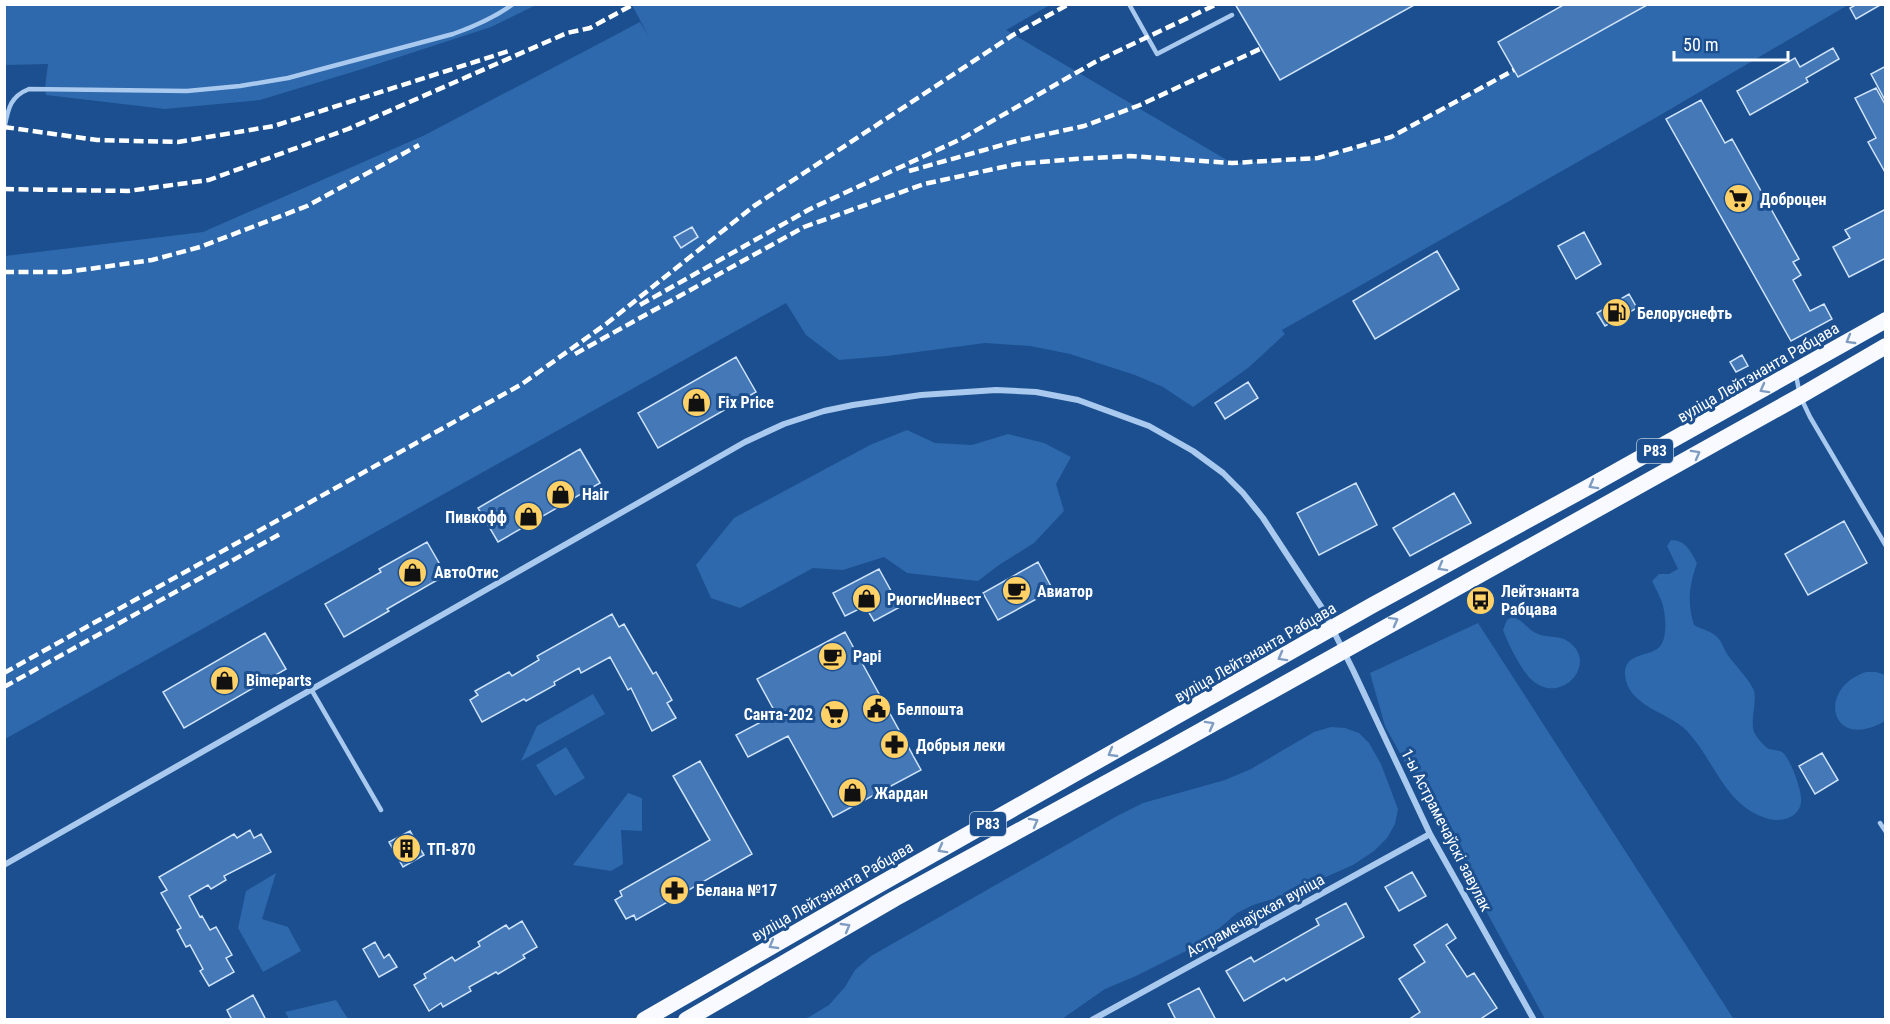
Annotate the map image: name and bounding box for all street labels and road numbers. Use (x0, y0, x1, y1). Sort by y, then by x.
street label: вуліца Лейтэнанта Рабцава (1674, 318, 1842, 427)
road number: Р83 (1637, 439, 1673, 463)
street label: вуліца Лейтэнанта Рабцава (1171, 598, 1339, 707)
street label: 1-ы Астрамечаўскі завулак (1397, 746, 1496, 915)
road number: Р83 (970, 812, 1006, 836)
street label: вуліца Лейтэнанта Рабцава (748, 837, 916, 946)
street label: Астрамечаўская вуліца (1183, 870, 1328, 961)

